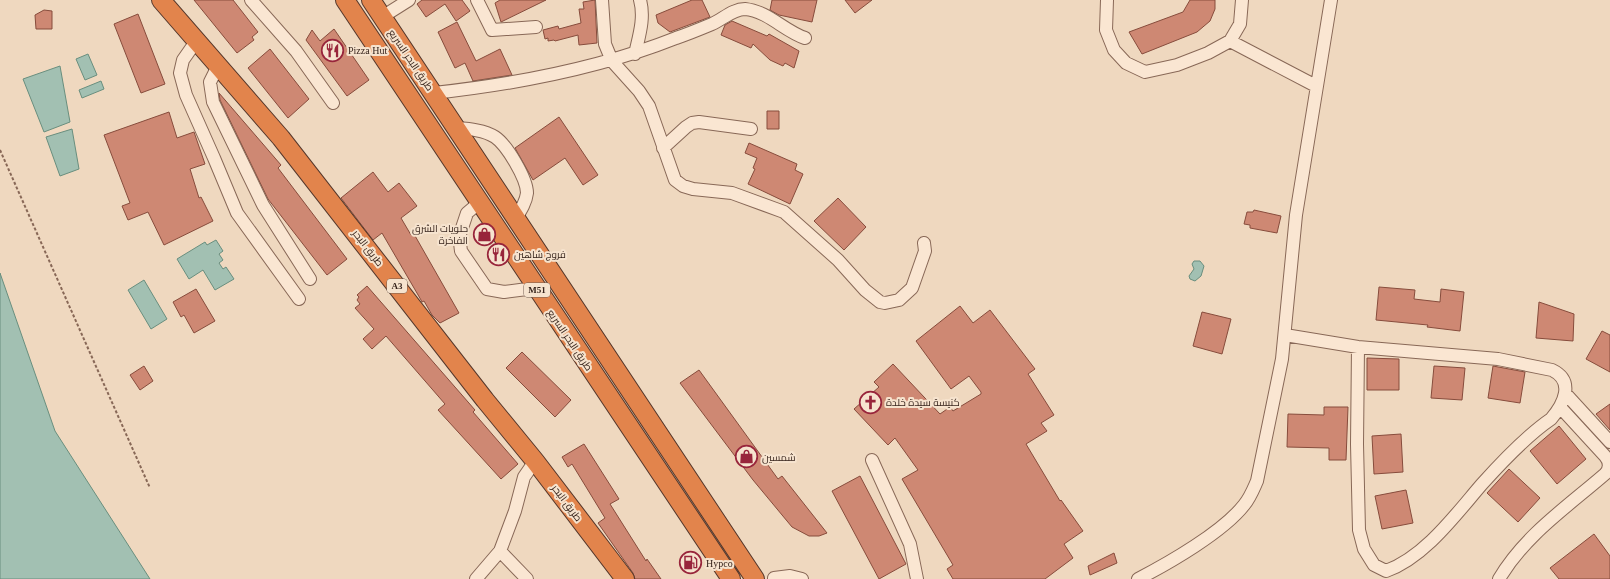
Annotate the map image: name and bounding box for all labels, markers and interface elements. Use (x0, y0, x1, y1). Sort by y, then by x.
street label: طريق البحر السريع (386, 27, 436, 93)
restaurant icon: Pizza Hut (319, 37, 345, 63)
place label: Pizza Hut (348, 45, 387, 56)
shop icon: حلويات الشرق الفاخرة (471, 221, 497, 247)
place label: حلويات الشرق الفاخرة (412, 223, 468, 246)
street label: طريق البحر (349, 227, 385, 269)
restaurant icon: فروج شاهين (486, 241, 512, 267)
place label: فروج شاهين (514, 249, 566, 261)
road number: A3 (387, 279, 407, 293)
road number: M51 (524, 283, 550, 297)
street label: طريق البحر السريع (545, 307, 595, 373)
church icon: كنيسة سيدة خلدة (858, 389, 884, 415)
place label: كنيسة سيدة خلدة (886, 397, 960, 408)
shop icon: شمسين (733, 444, 759, 470)
place label: شمسين (762, 452, 796, 464)
street label: طريق البحر (548, 482, 584, 524)
fuel station icon: Hypco (678, 550, 704, 576)
place label: Hypco (706, 558, 733, 569)

